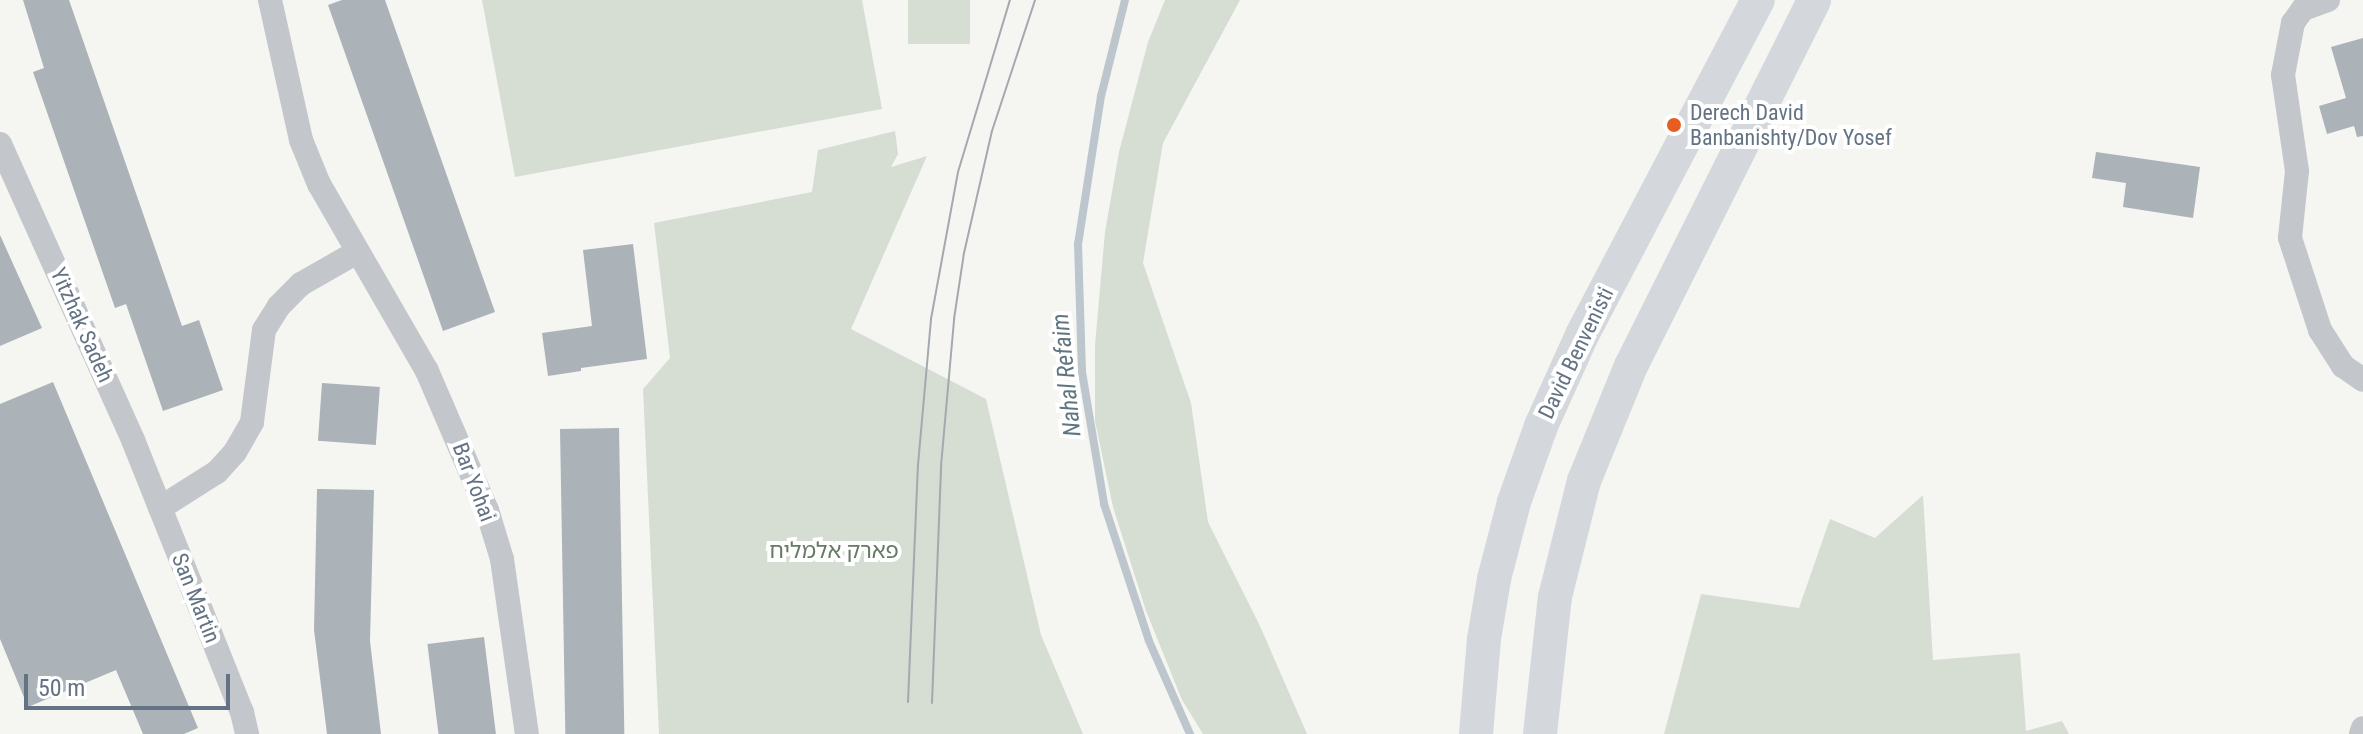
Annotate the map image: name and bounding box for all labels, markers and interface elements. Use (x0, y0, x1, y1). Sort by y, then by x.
place label: Derech David Banbanishty/Dov Yosef (1690, 99, 1892, 150)
marker: Derech David Banbanishty/Dov Yosef (1665, 116, 1683, 134)
street label: Yitzhak Sadeh (45, 264, 119, 386)
street label: David Benvenisti (1533, 283, 1619, 423)
water label: Nahal Refaim (1046, 312, 1088, 438)
street label: Bar Yohai (447, 439, 501, 525)
park label: פארק אלמליח (769, 538, 899, 564)
street label: San Martin (166, 549, 226, 647)
scale bar (28, 658, 234, 708)
text: 50 m (38, 674, 85, 702)

